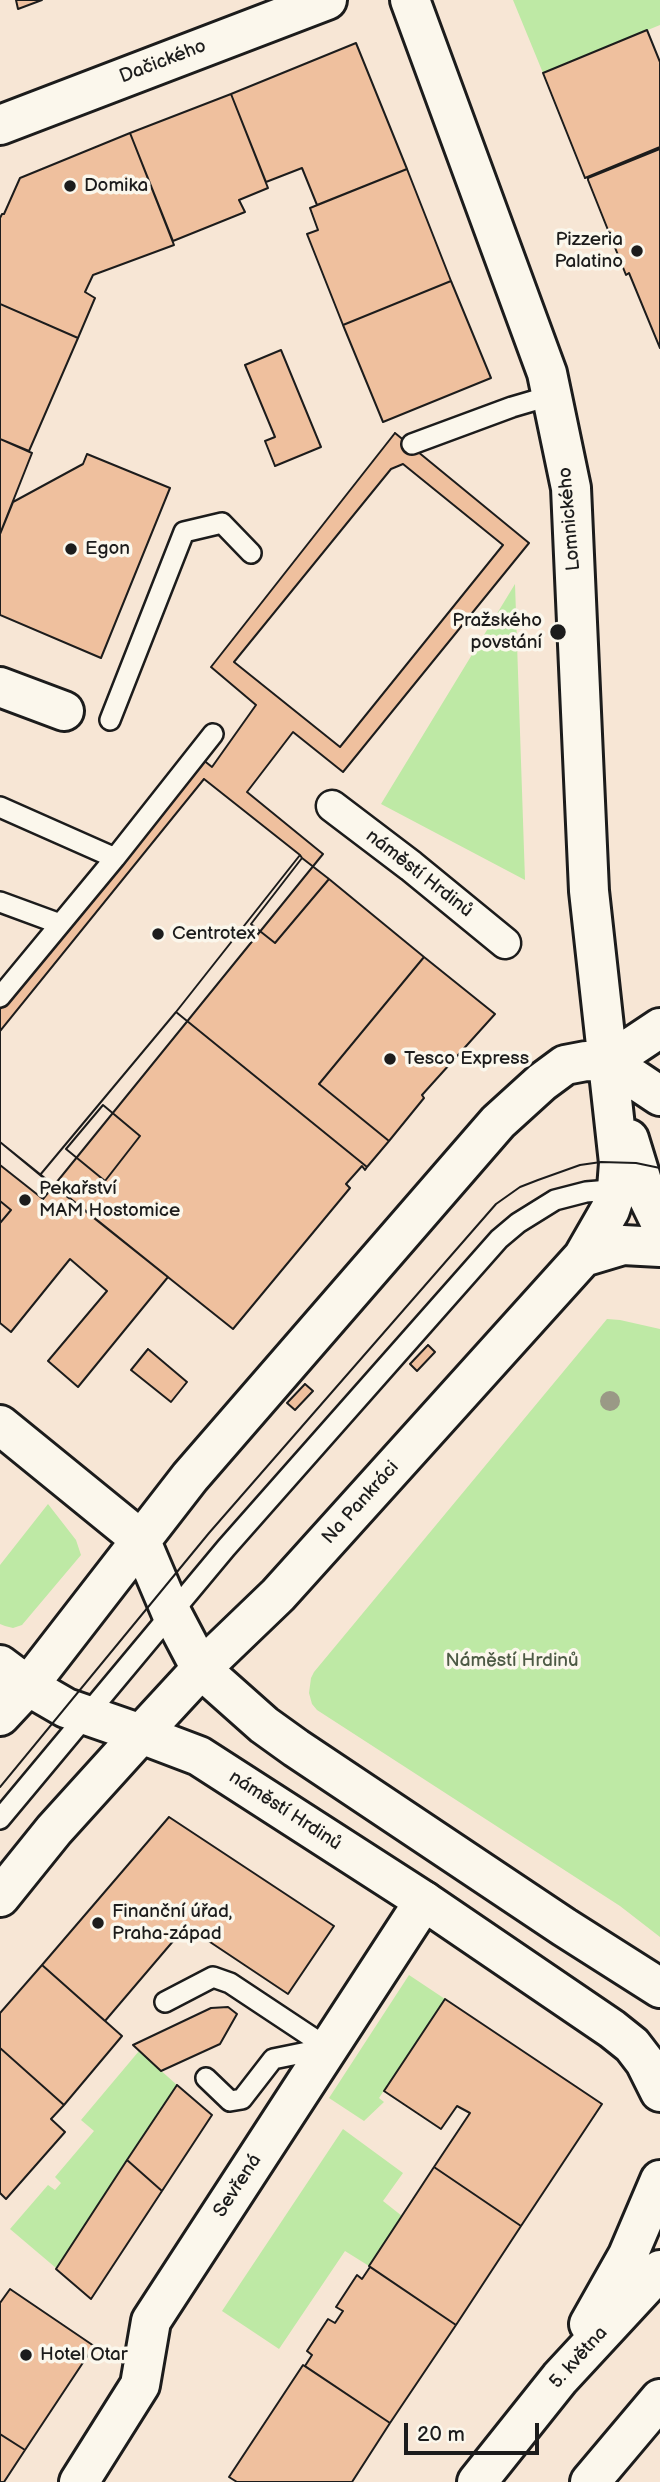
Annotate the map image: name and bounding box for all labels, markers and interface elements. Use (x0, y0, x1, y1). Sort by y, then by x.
street label: Dačického (117, 35, 209, 89)
place label: Domika (84, 175, 148, 197)
marker: Domika (62, 178, 78, 194)
place label: Pizzeria Palatino (554, 229, 623, 273)
marker: Pizzeria Palatino (629, 243, 645, 259)
street label: Lomnického (554, 466, 586, 572)
place label: Egon (85, 538, 130, 560)
marker: Egon (63, 541, 79, 557)
place label: Pražského povstání (452, 610, 542, 654)
marker: Pražského povstání (548, 622, 568, 642)
street label: náměstí Hrdinů (361, 825, 477, 923)
place label: Centrotex (172, 923, 256, 945)
marker: Centrotex (150, 926, 166, 942)
place label: Tesco Express (404, 1048, 529, 1070)
marker: Tesco Express (382, 1051, 398, 1067)
place label: Pekařství MAM Hostomice (39, 1178, 180, 1222)
marker: Pekařství MAM Hostomice (17, 1192, 33, 1208)
street label: Na Pankráci (318, 1457, 404, 1549)
park label: Náměstí Hrdinů (445, 1650, 579, 1672)
street label: náměstí Hrdinů (224, 1766, 346, 1856)
place label: Finanční úřad, Praha-západ (112, 1901, 232, 1945)
marker: Finanční úřad, Praha-západ (90, 1915, 106, 1931)
street label: Sevřená (209, 2150, 267, 2222)
street label: 5. května (545, 2322, 613, 2394)
place label: Hotel Otar (40, 2344, 128, 2366)
marker: Hotel Otar (18, 2347, 34, 2363)
scale bar (408, 2408, 543, 2452)
text: 20 m (417, 2422, 465, 2447)

